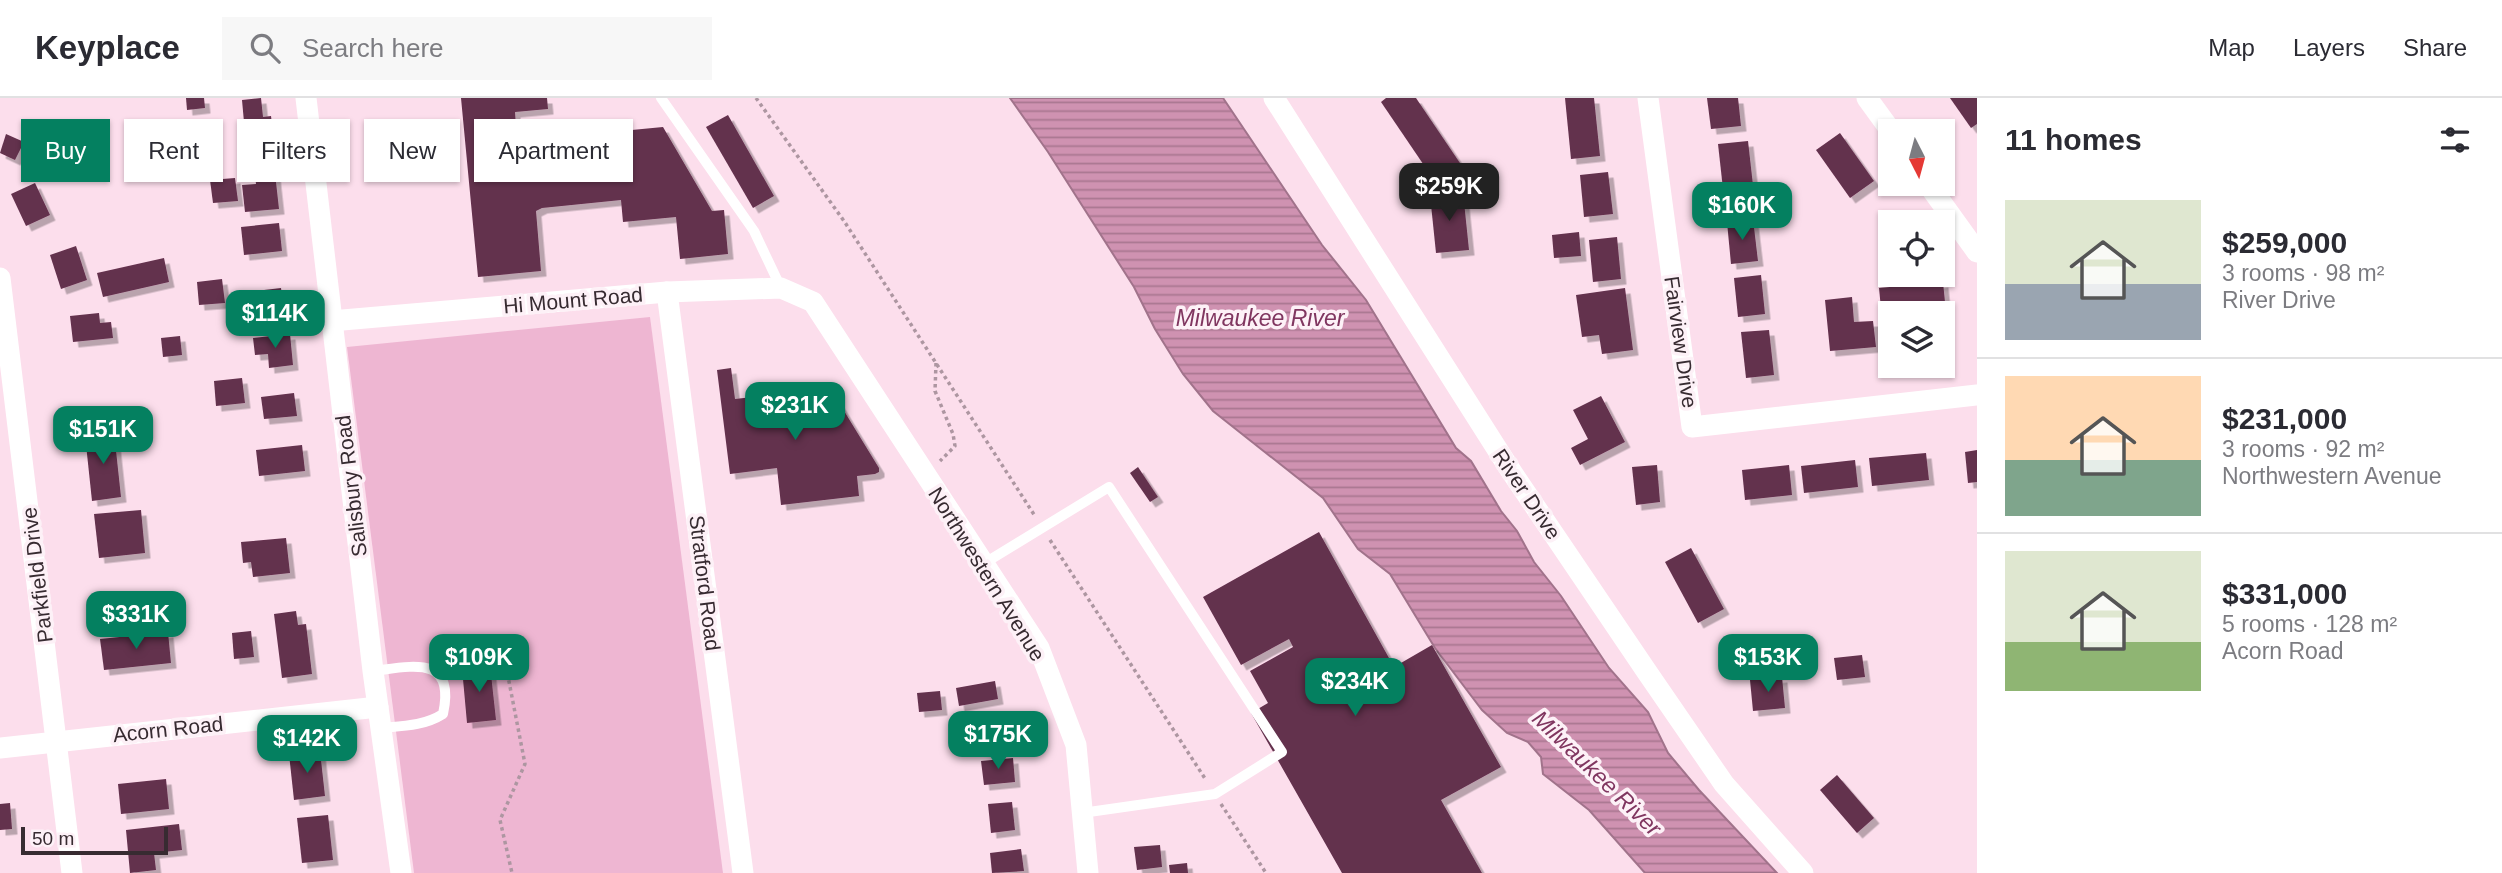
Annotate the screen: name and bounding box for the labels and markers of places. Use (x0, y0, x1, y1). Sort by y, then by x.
pin: $259K (1400, 164, 1498, 223)
pin: $160K (1693, 183, 1791, 242)
pin: $114K (226, 290, 324, 350)
pin: $231K (746, 382, 844, 442)
pin: $151K (54, 406, 152, 466)
pin: $331K (87, 592, 185, 651)
pin: $109K (430, 634, 528, 694)
pin: $153K (1719, 634, 1817, 694)
pin: $234K (1306, 658, 1404, 718)
pin: $175K (949, 712, 1047, 771)
pin: $142K (258, 716, 356, 775)

